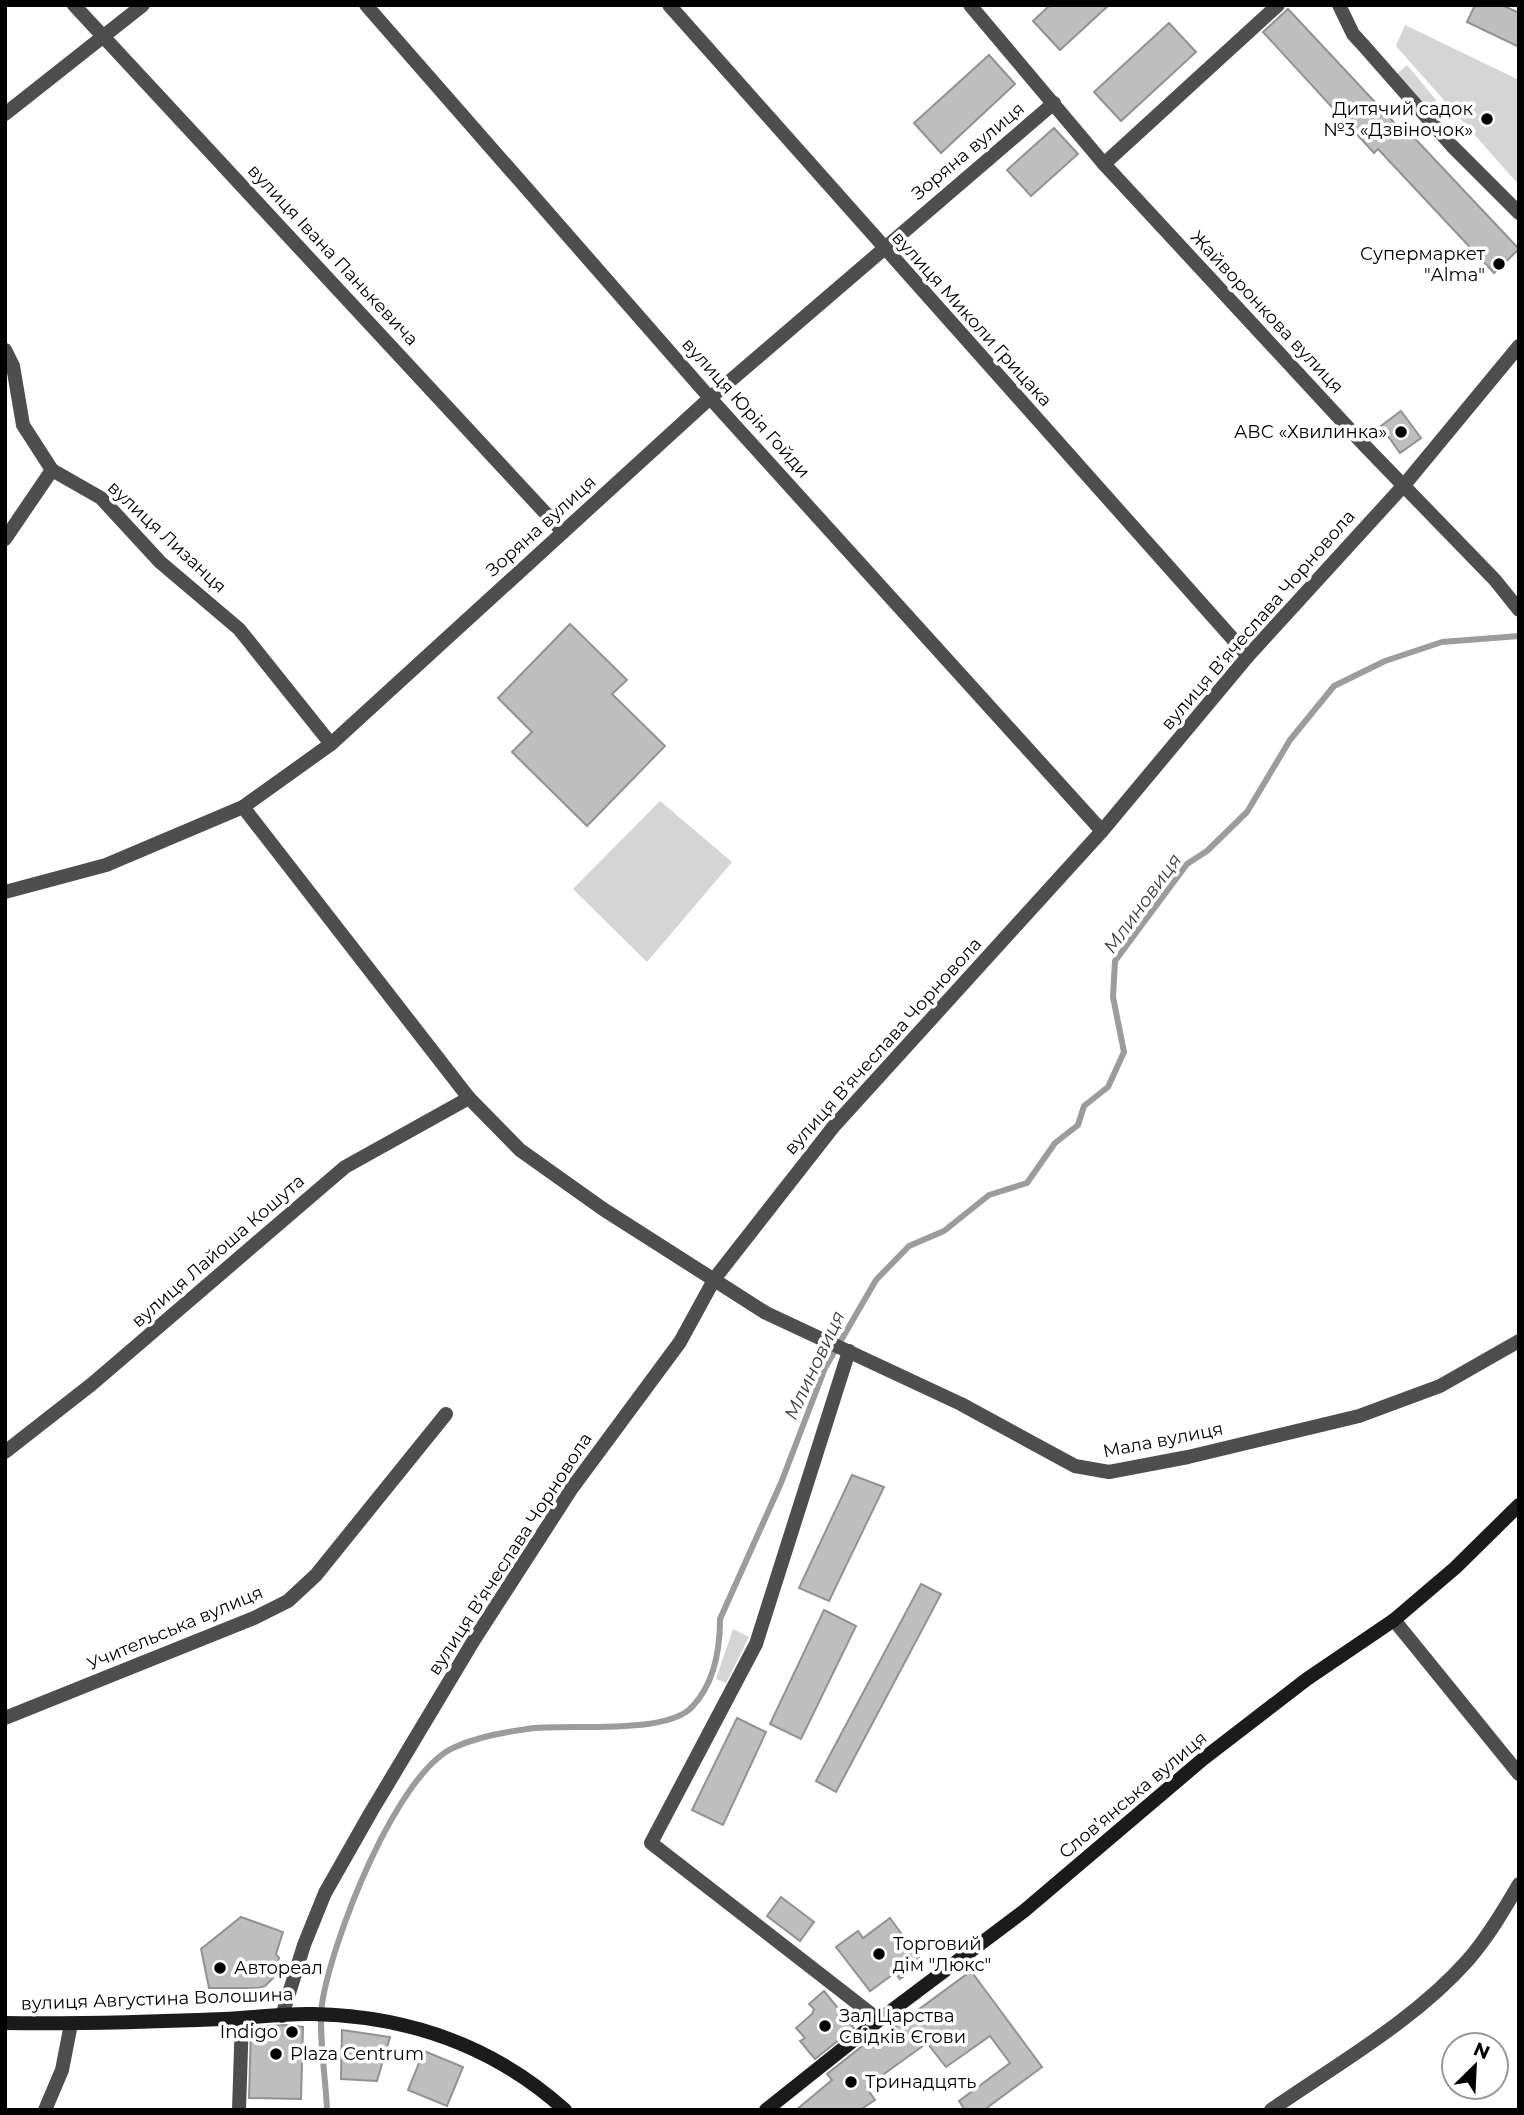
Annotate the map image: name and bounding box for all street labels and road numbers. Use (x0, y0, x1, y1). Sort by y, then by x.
street label: Зоряна вулиця (907, 97, 1029, 205)
street label: вулиця Івана Панькевича (243, 160, 423, 350)
street label: Жайворонкова вулиця (1186, 226, 1348, 398)
street label: вулиця Миколи Грицака (887, 227, 1057, 411)
street label: вулиця Юрія Гойди (677, 333, 815, 483)
street label: Зоряна вулиця (481, 471, 601, 581)
street label: вулиця Лизанця (103, 476, 231, 598)
street label: вулиця Вʼячеслава Чорновола (1156, 505, 1360, 735)
street label: вулиця Вʼячеслава Чорновола (780, 933, 986, 1159)
street label: вулиця Лайоша Кошута (127, 1170, 309, 1332)
street label: Мала вулиця (1101, 1418, 1225, 1462)
street label: вулиця Вʼячеслава Чорновола (423, 1429, 597, 1679)
street label: Учительська вулиця (84, 1581, 266, 1675)
street label: Словʼянська вулиця (1055, 1727, 1211, 1863)
street label: вулиця Августина Волошина (20, 1983, 294, 2015)

